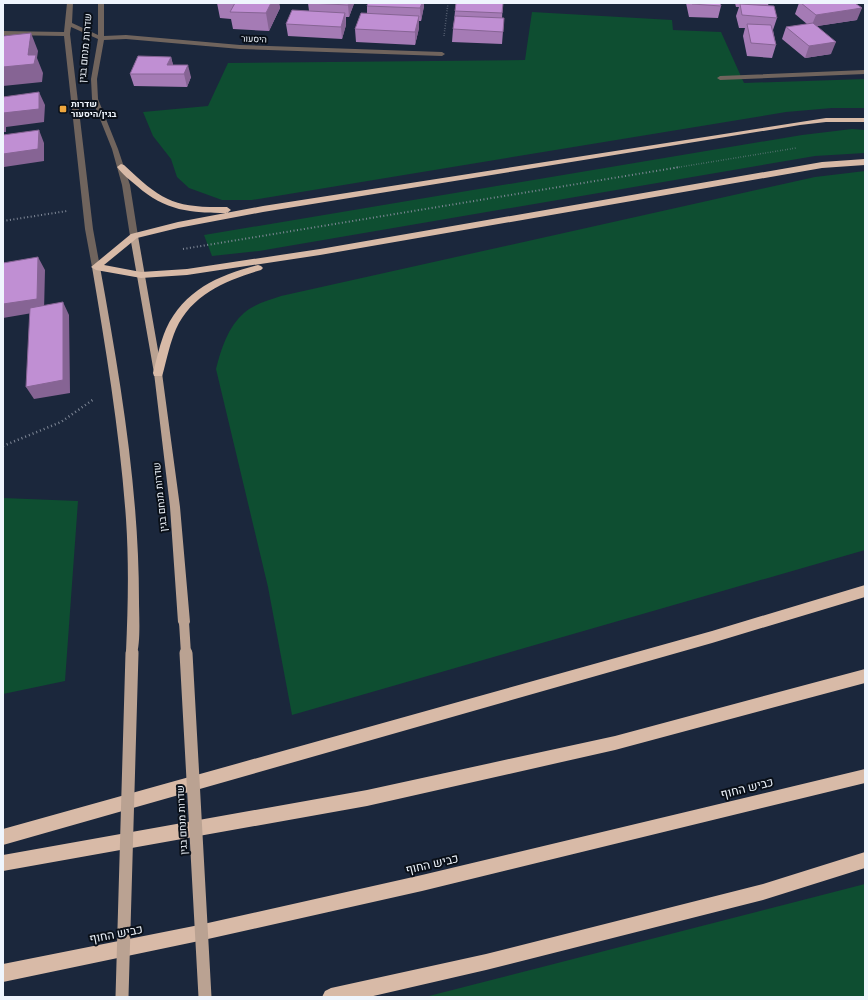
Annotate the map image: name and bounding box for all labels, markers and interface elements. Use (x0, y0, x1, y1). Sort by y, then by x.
street label: שדרות מנחם בגין (76, 13, 94, 83)
street label: היסעור (241, 34, 267, 44)
place label: שדרות בגין/היסעור (71, 99, 117, 119)
marker: שדרות בגין/היסעור (58, 104, 68, 114)
street label: שדרות מנחם בגין (151, 462, 169, 532)
street label: כביש החוף (719, 775, 775, 801)
street label: שדרות מנחם בגין (175, 785, 189, 855)
street label: כביש החוף (404, 851, 460, 877)
street label: כביש החוף (88, 922, 144, 946)

